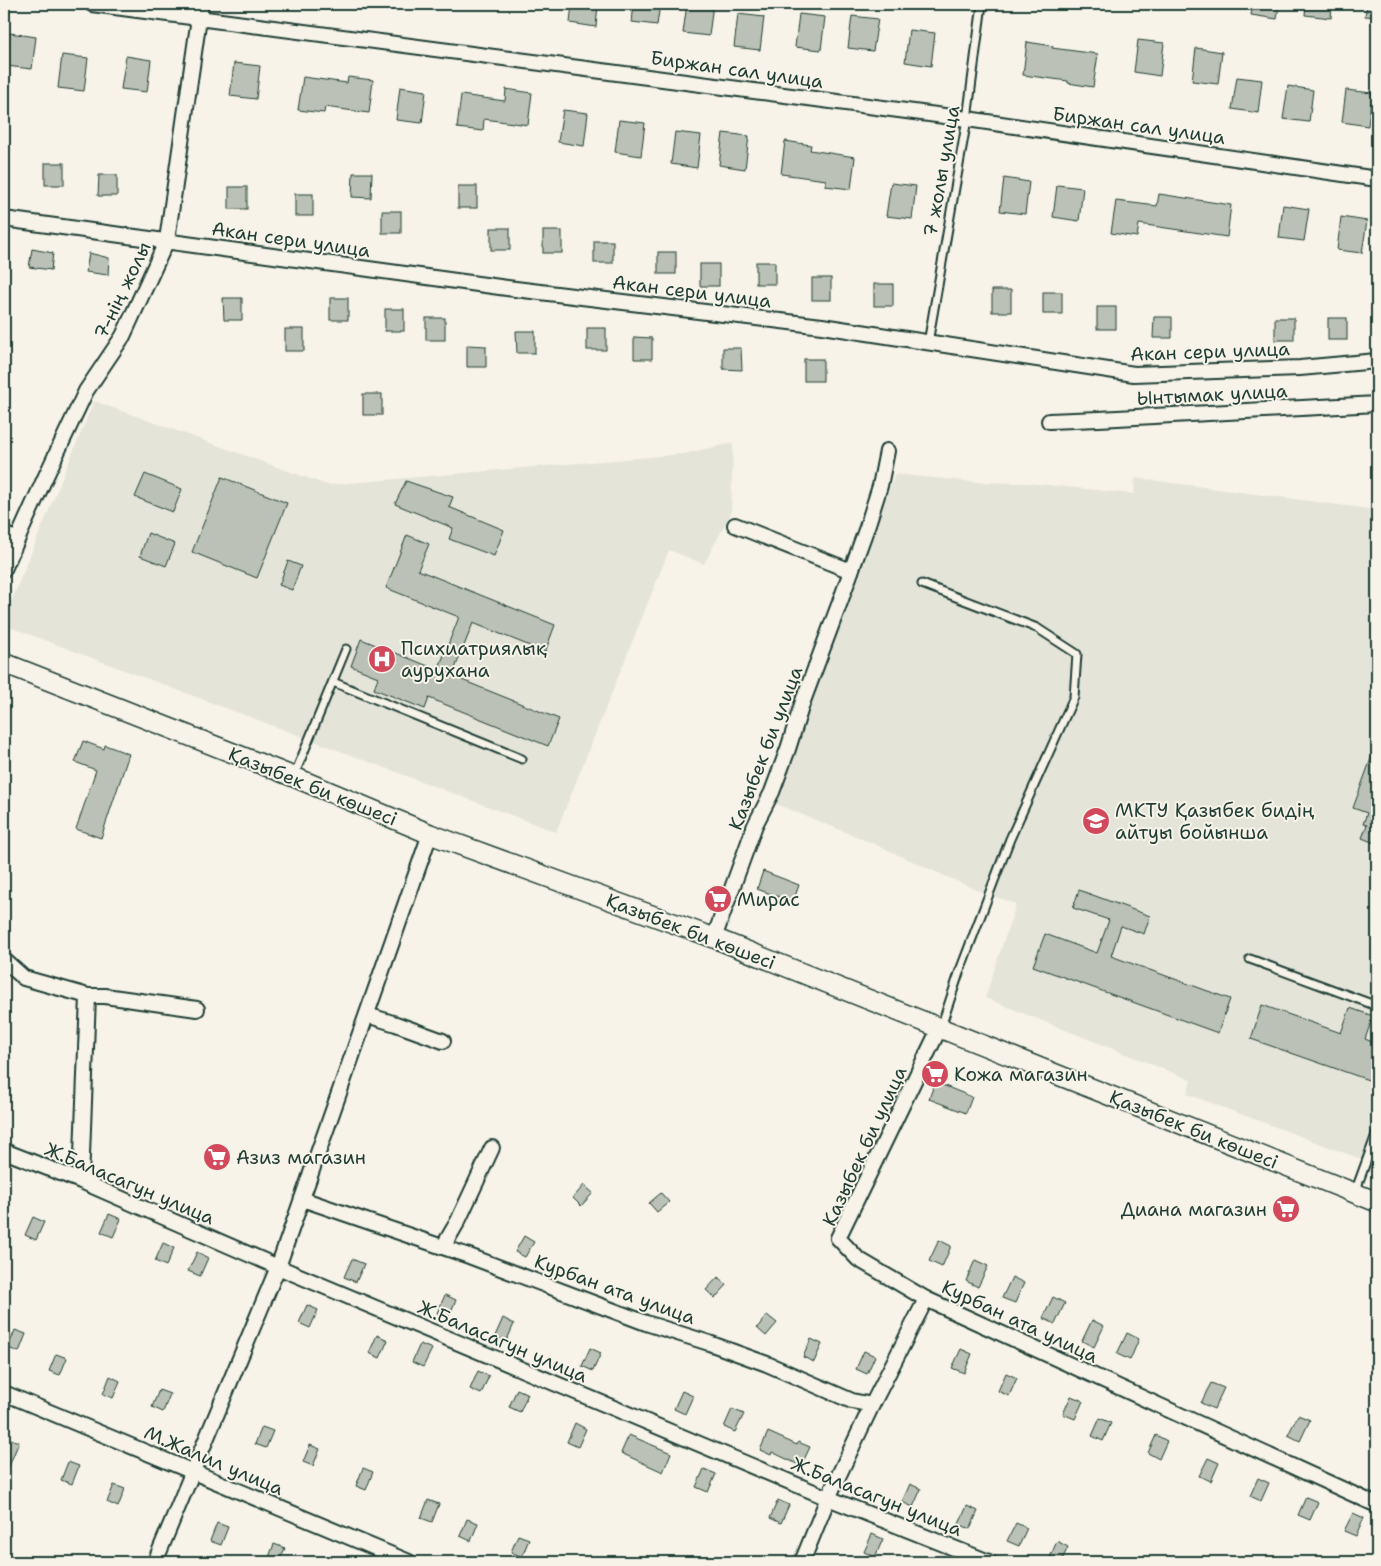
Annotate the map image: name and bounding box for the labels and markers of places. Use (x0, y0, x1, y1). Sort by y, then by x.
place label: Психиатриялық аурухана (401, 636, 547, 683)
hospital icon: Психиатриялық аурухана (367, 644, 397, 674)
place label: МКТУ Қазыбек бидің айтуы бойынша (1115, 798, 1315, 845)
school or university icon: МКТУ Қазыбек бидің айтуы бойынша (1081, 806, 1111, 836)
supermarket icon: Мирас (703, 884, 733, 914)
place label: Мирас (737, 887, 800, 912)
supermarket icon: Кожа магазин (920, 1059, 950, 1089)
place label: Кожа магазин (954, 1062, 1088, 1087)
supermarket icon: Азиз магазин (202, 1142, 232, 1172)
place label: Азиз магазин (236, 1145, 366, 1170)
supermarket icon: Диана магазин (1271, 1194, 1301, 1224)
place label: Диана магазин (1121, 1197, 1267, 1222)

